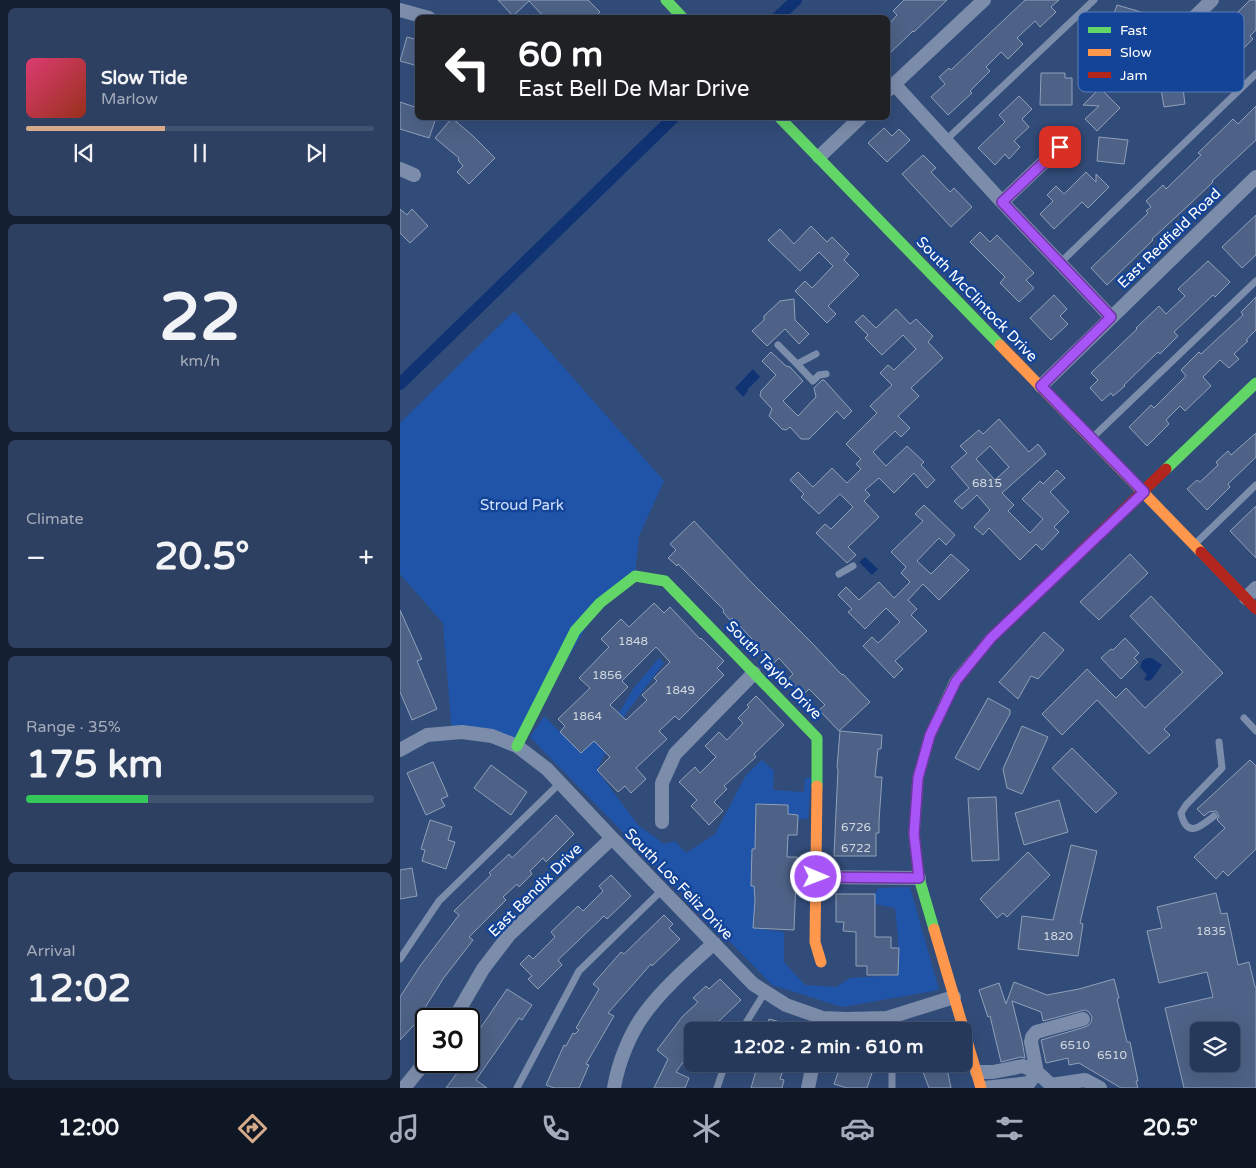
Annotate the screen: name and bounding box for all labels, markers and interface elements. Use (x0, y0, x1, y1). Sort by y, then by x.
legend (1078, 12, 1244, 92)
text: Fast (1120, 22, 1148, 39)
text: 60 m (518, 34, 603, 76)
icon: left (435, 35, 500, 100)
text: Slow (1120, 44, 1152, 61)
text: Slow Tide (101, 67, 188, 89)
text: Jam (1120, 67, 1147, 84)
text: East Bell De Mar Drive (518, 76, 749, 102)
text: Marlow (101, 89, 158, 109)
pin (1039, 126, 1081, 168)
icon: arrive (1046, 133, 1074, 161)
icon: previous (70, 139, 98, 167)
icon: pause (186, 139, 214, 167)
icon: next (302, 139, 330, 167)
street label: East Redfield Road (1114, 184, 1224, 292)
street label: South McClintock Drive (913, 233, 1041, 365)
text: 22 (159, 279, 241, 358)
text: km/h (180, 351, 220, 371)
house number: 6815 (972, 476, 1002, 490)
park label: Stroud Park (480, 496, 564, 514)
text: Climate (26, 509, 84, 529)
text: 20.5° (155, 534, 250, 580)
text: − (26, 541, 46, 575)
text: + (358, 541, 374, 575)
street label: South Taylor Drive (722, 617, 826, 723)
house number: 1848 (618, 634, 648, 648)
house number: 1856 (592, 668, 622, 682)
house number: 1849 (665, 683, 695, 697)
house number: 1864 (572, 709, 603, 723)
text: Range · 35% (26, 717, 121, 737)
text: 175 km (26, 742, 163, 788)
house number: 6726 (841, 820, 871, 834)
street label: South Los Feliz Drive (621, 825, 737, 943)
street label: East Bendix Drive (485, 840, 585, 940)
house number: 6722 (841, 841, 871, 855)
position arrow (789, 850, 841, 902)
house number: 1835 (1196, 924, 1226, 938)
house number: 1820 (1043, 929, 1074, 943)
text: Arrival (26, 941, 75, 961)
text: 12:02 (26, 966, 131, 1012)
speed limit sign: 30 (415, 1008, 480, 1073)
map controls (1190, 1022, 1240, 1072)
button: layers (1190, 1022, 1240, 1072)
text: 12:02 · 2 min · 610 m (732, 1036, 924, 1058)
house number: 6510 (1060, 1038, 1091, 1052)
house number: 6510 (1097, 1048, 1128, 1062)
icon: directions (235, 1111, 270, 1146)
icon: music (387, 1111, 422, 1146)
icon: phone (538, 1111, 573, 1146)
icon: climate (689, 1111, 724, 1146)
icon: car (840, 1111, 875, 1146)
icon: filters (992, 1111, 1027, 1146)
text: 12:00 (58, 1115, 119, 1141)
text: 20.5° (1143, 1115, 1198, 1141)

